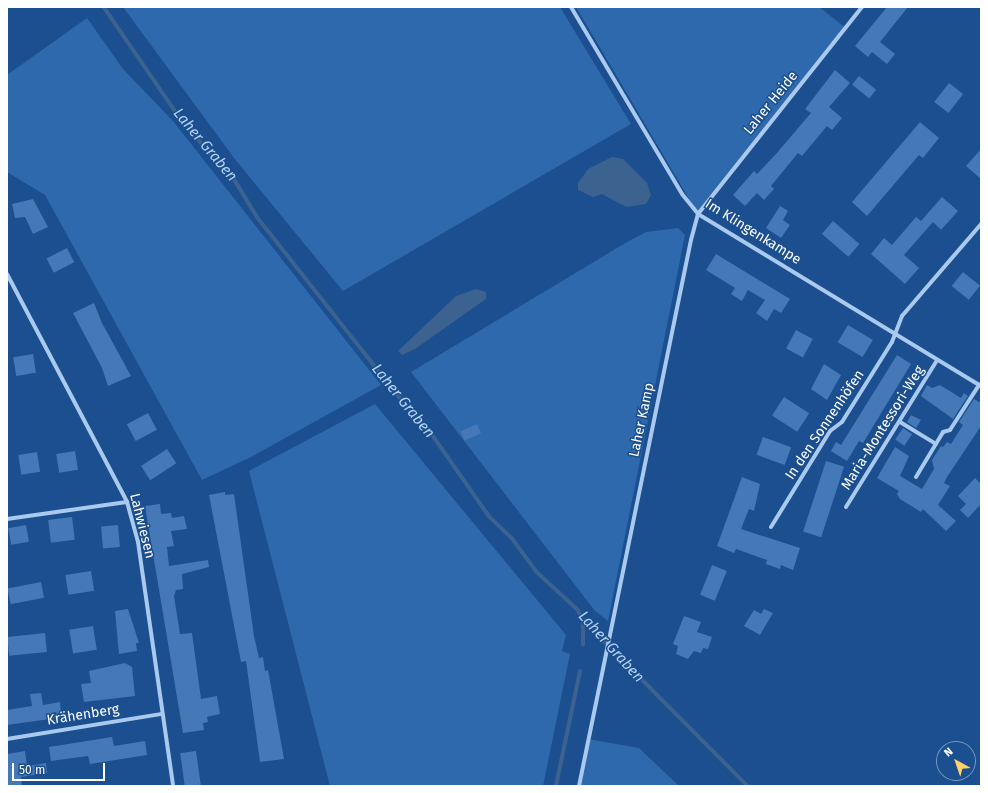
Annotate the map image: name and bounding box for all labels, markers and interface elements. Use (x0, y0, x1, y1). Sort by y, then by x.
street label: Laher Heide (740, 68, 802, 138)
water label: Laher Graben (169, 105, 241, 185)
street label: Im Klingenkampe (702, 196, 804, 268)
water label: Laher Graben (368, 360, 438, 442)
street label: Maria-Montessori-Weg (838, 363, 928, 493)
street label: In den Sonnenhöfen (782, 367, 868, 483)
street label: Laher Kamp (626, 381, 658, 459)
street label: Lahwiesen (126, 492, 158, 560)
water label: Laher Graben (574, 608, 648, 686)
street label: Krähenberg (46, 701, 120, 729)
north arrow (936, 741, 976, 781)
text: N (942, 745, 956, 760)
scale bar (14, 755, 107, 781)
text: 50 m (19, 763, 45, 777)

